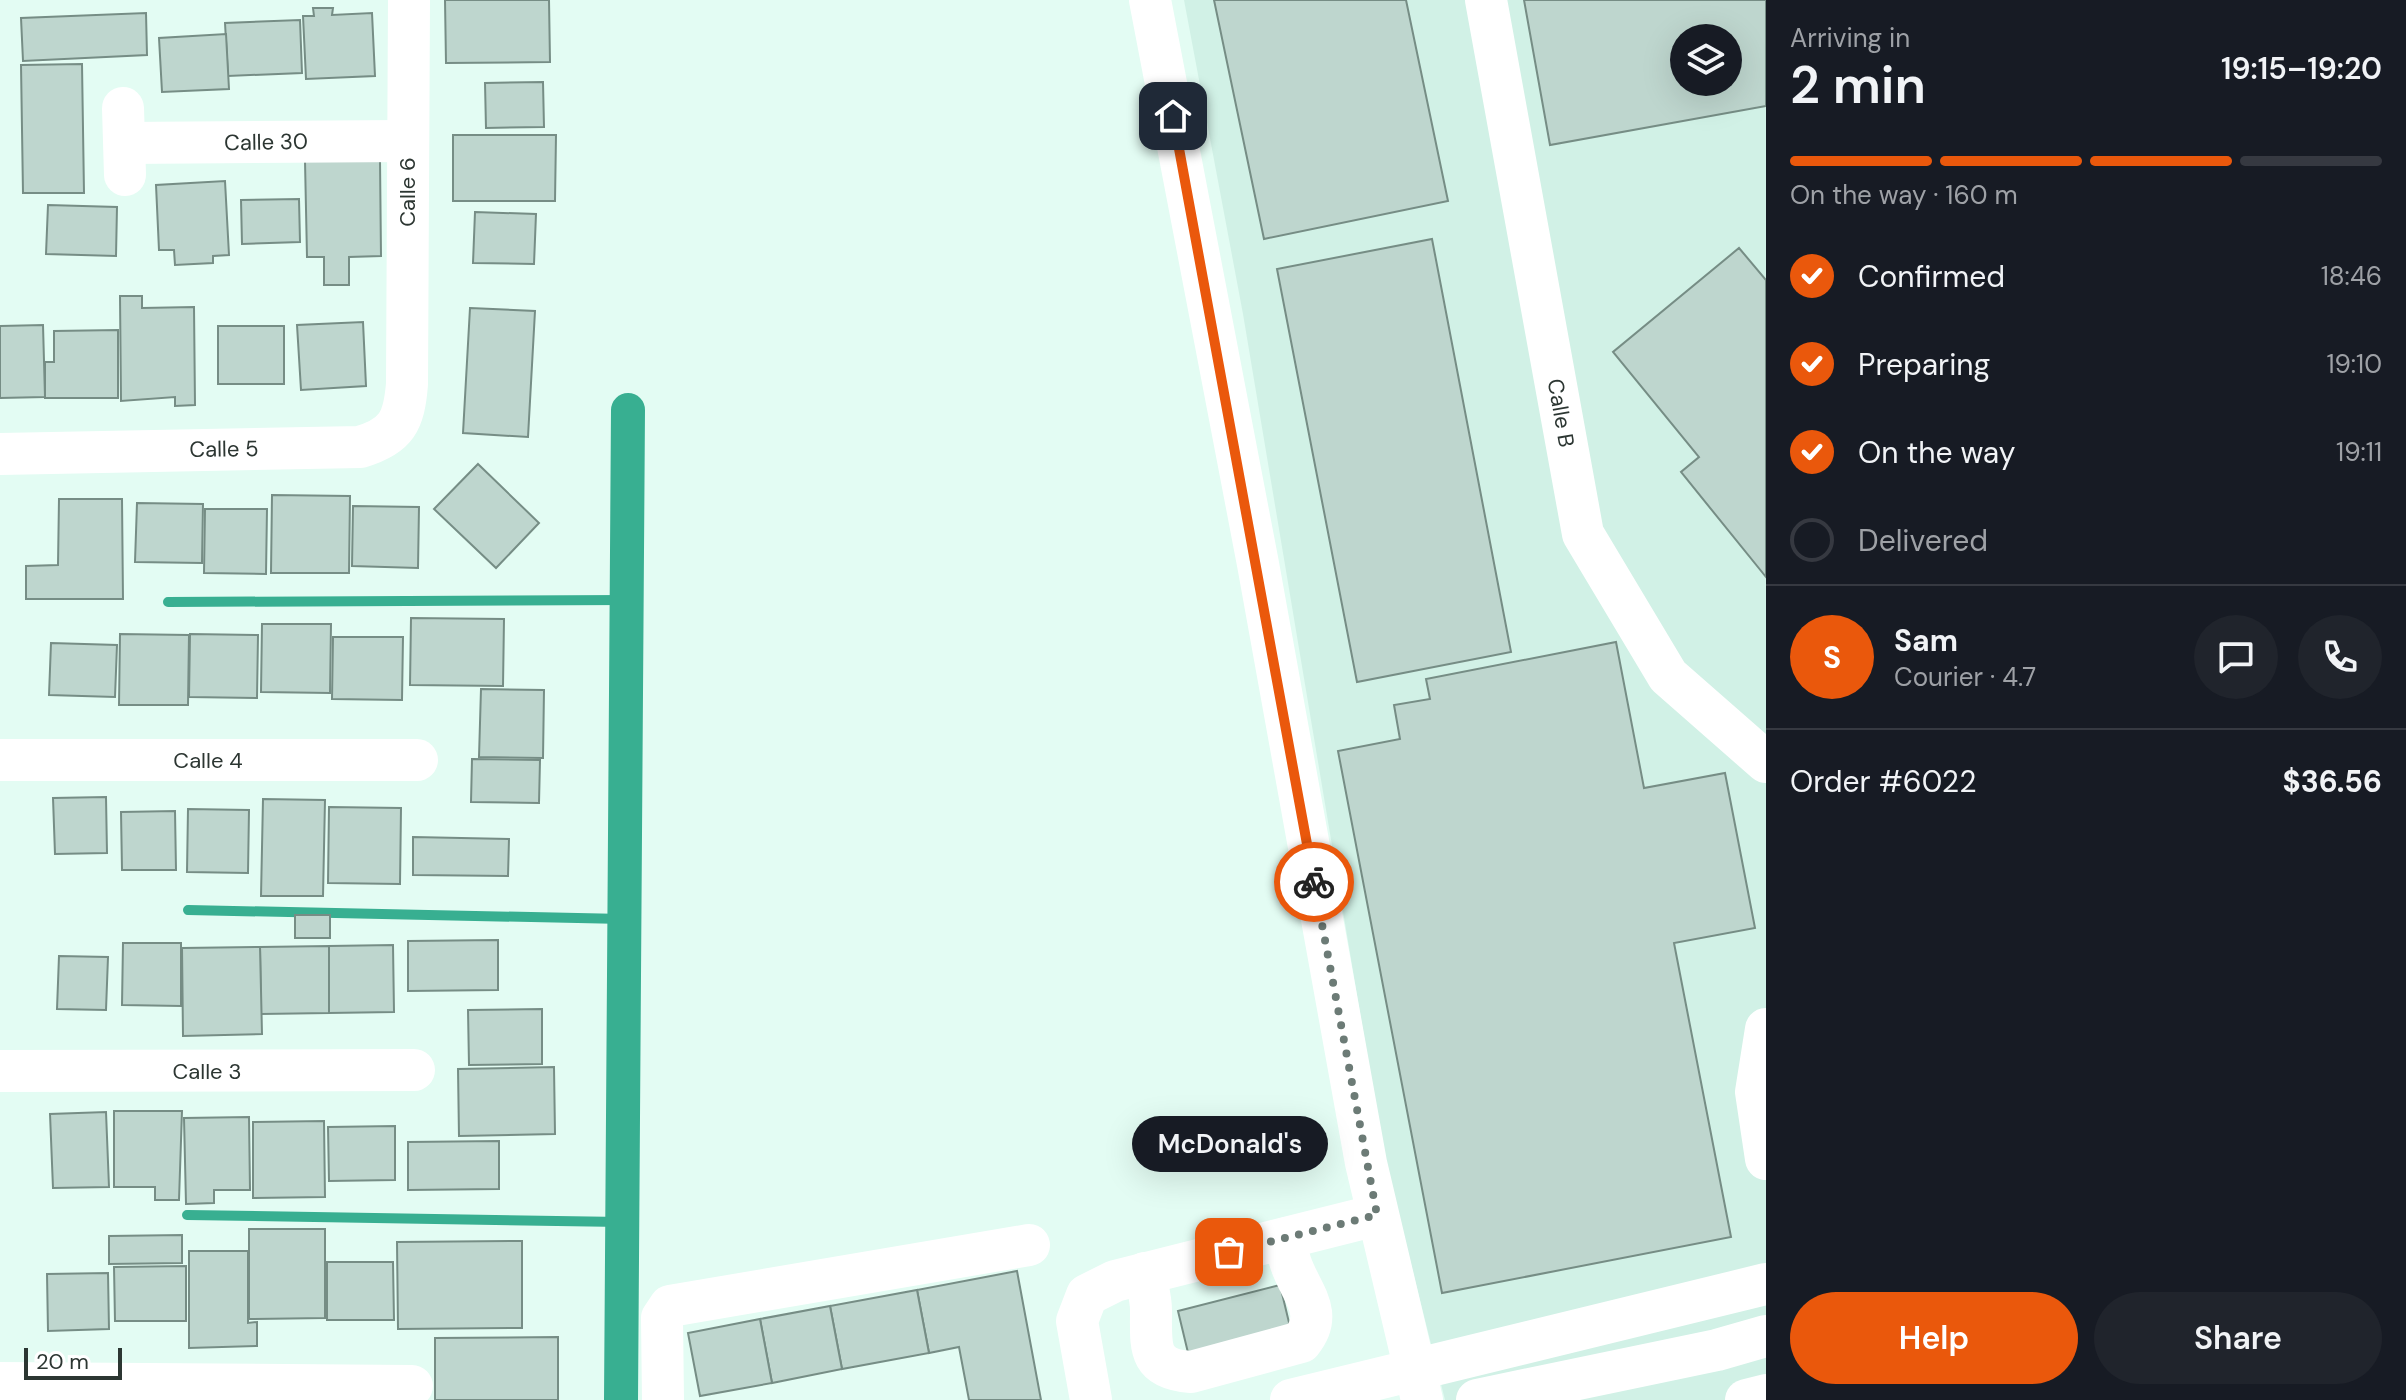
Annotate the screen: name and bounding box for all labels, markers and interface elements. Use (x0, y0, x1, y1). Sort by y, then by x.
text: Arriving in (1790, 21, 1910, 55)
map controls (1670, 24, 1742, 96)
button: layers (1670, 24, 1742, 96)
text: 19:15–19:20 (2221, 49, 2382, 88)
text: 2 min (1790, 51, 1926, 119)
pin (1139, 82, 1207, 150)
icon: home (1151, 94, 1195, 138)
street label: Calle 30 (224, 127, 308, 157)
street label: Calle 6 (393, 157, 422, 227)
text: On the way · 160 m (1790, 178, 2018, 212)
icon: check (1790, 254, 1834, 298)
text: Confirmed (1858, 257, 2005, 296)
text: 18:46 (2321, 259, 2382, 293)
icon: check (1790, 342, 1834, 386)
text: Preparing (1858, 345, 1990, 384)
text: 19:10 (2326, 347, 2382, 381)
street label: Calle B (1541, 376, 1581, 450)
icon: check (1790, 430, 1834, 474)
text: On the way (1858, 433, 2015, 472)
street label: Calle 5 (189, 434, 259, 464)
text: 19:11 (2336, 435, 2382, 469)
text: Delivered (1858, 521, 1988, 560)
button: chat (2194, 615, 2278, 699)
button: phone (2298, 615, 2382, 699)
text: Sam (1894, 621, 1958, 660)
text: S (1823, 638, 1841, 677)
text: Courier · 4.7 (1894, 660, 2036, 694)
street label: Calle 4 (173, 746, 243, 775)
text: Order #6022 (1790, 762, 1976, 801)
text: $36.56 (2283, 762, 2382, 801)
courier (1274, 842, 1354, 922)
icon: bike (1292, 860, 1336, 904)
street label: Calle 3 (173, 1057, 241, 1086)
callout: McDonald's (1131, 1116, 1327, 1172)
text: McDonald's (1158, 1127, 1302, 1161)
pin (1195, 1218, 1263, 1286)
icon: bag (1207, 1230, 1251, 1274)
button: Help (1790, 1292, 2078, 1384)
button: Share (2094, 1292, 2382, 1384)
scale bar (24, 1344, 122, 1380)
text: 20 m (36, 1347, 89, 1376)

